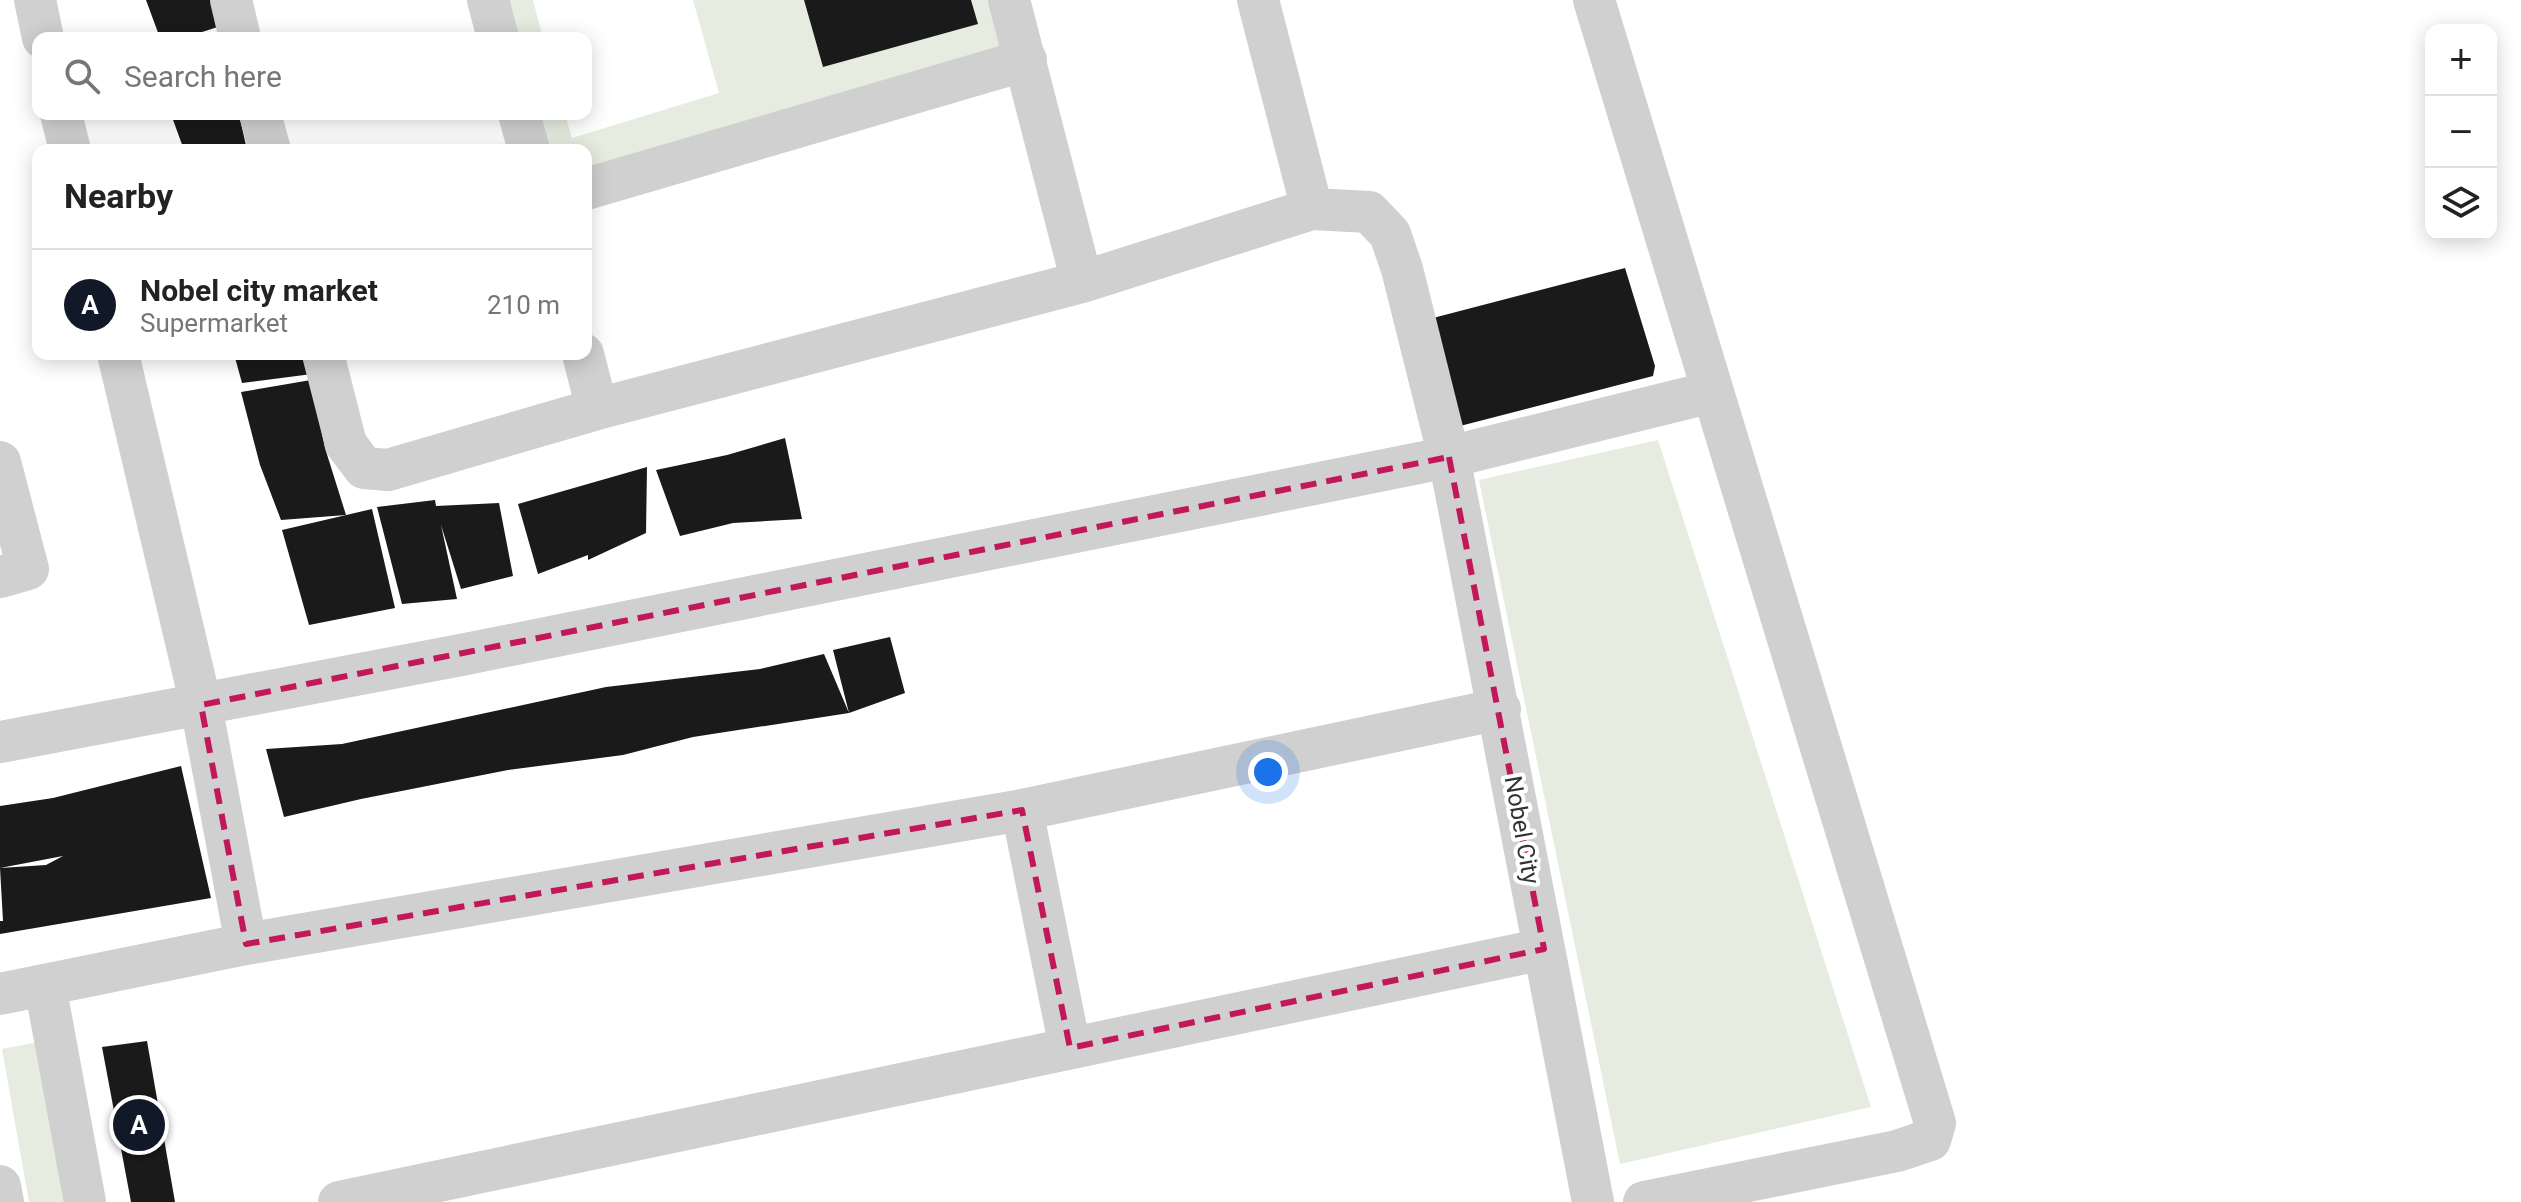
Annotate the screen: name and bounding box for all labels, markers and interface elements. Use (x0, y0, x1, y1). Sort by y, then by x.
map controls (2425, 24, 2497, 240)
button: + (2425, 24, 2497, 96)
search box (32, 32, 592, 120)
icon: search (60, 54, 104, 98)
text: Search here (124, 59, 282, 94)
button: − (2425, 96, 2497, 168)
button: layers (2425, 168, 2497, 240)
text: Nearby (64, 176, 173, 216)
text: Nobel city market (140, 273, 378, 308)
text: A (81, 290, 99, 320)
text: 210 m (487, 290, 560, 320)
text: Supermarket (140, 308, 288, 338)
your location (1248, 752, 1288, 792)
street label: Nobel City (1499, 774, 1545, 887)
pin: A (113, 1095, 165, 1155)

